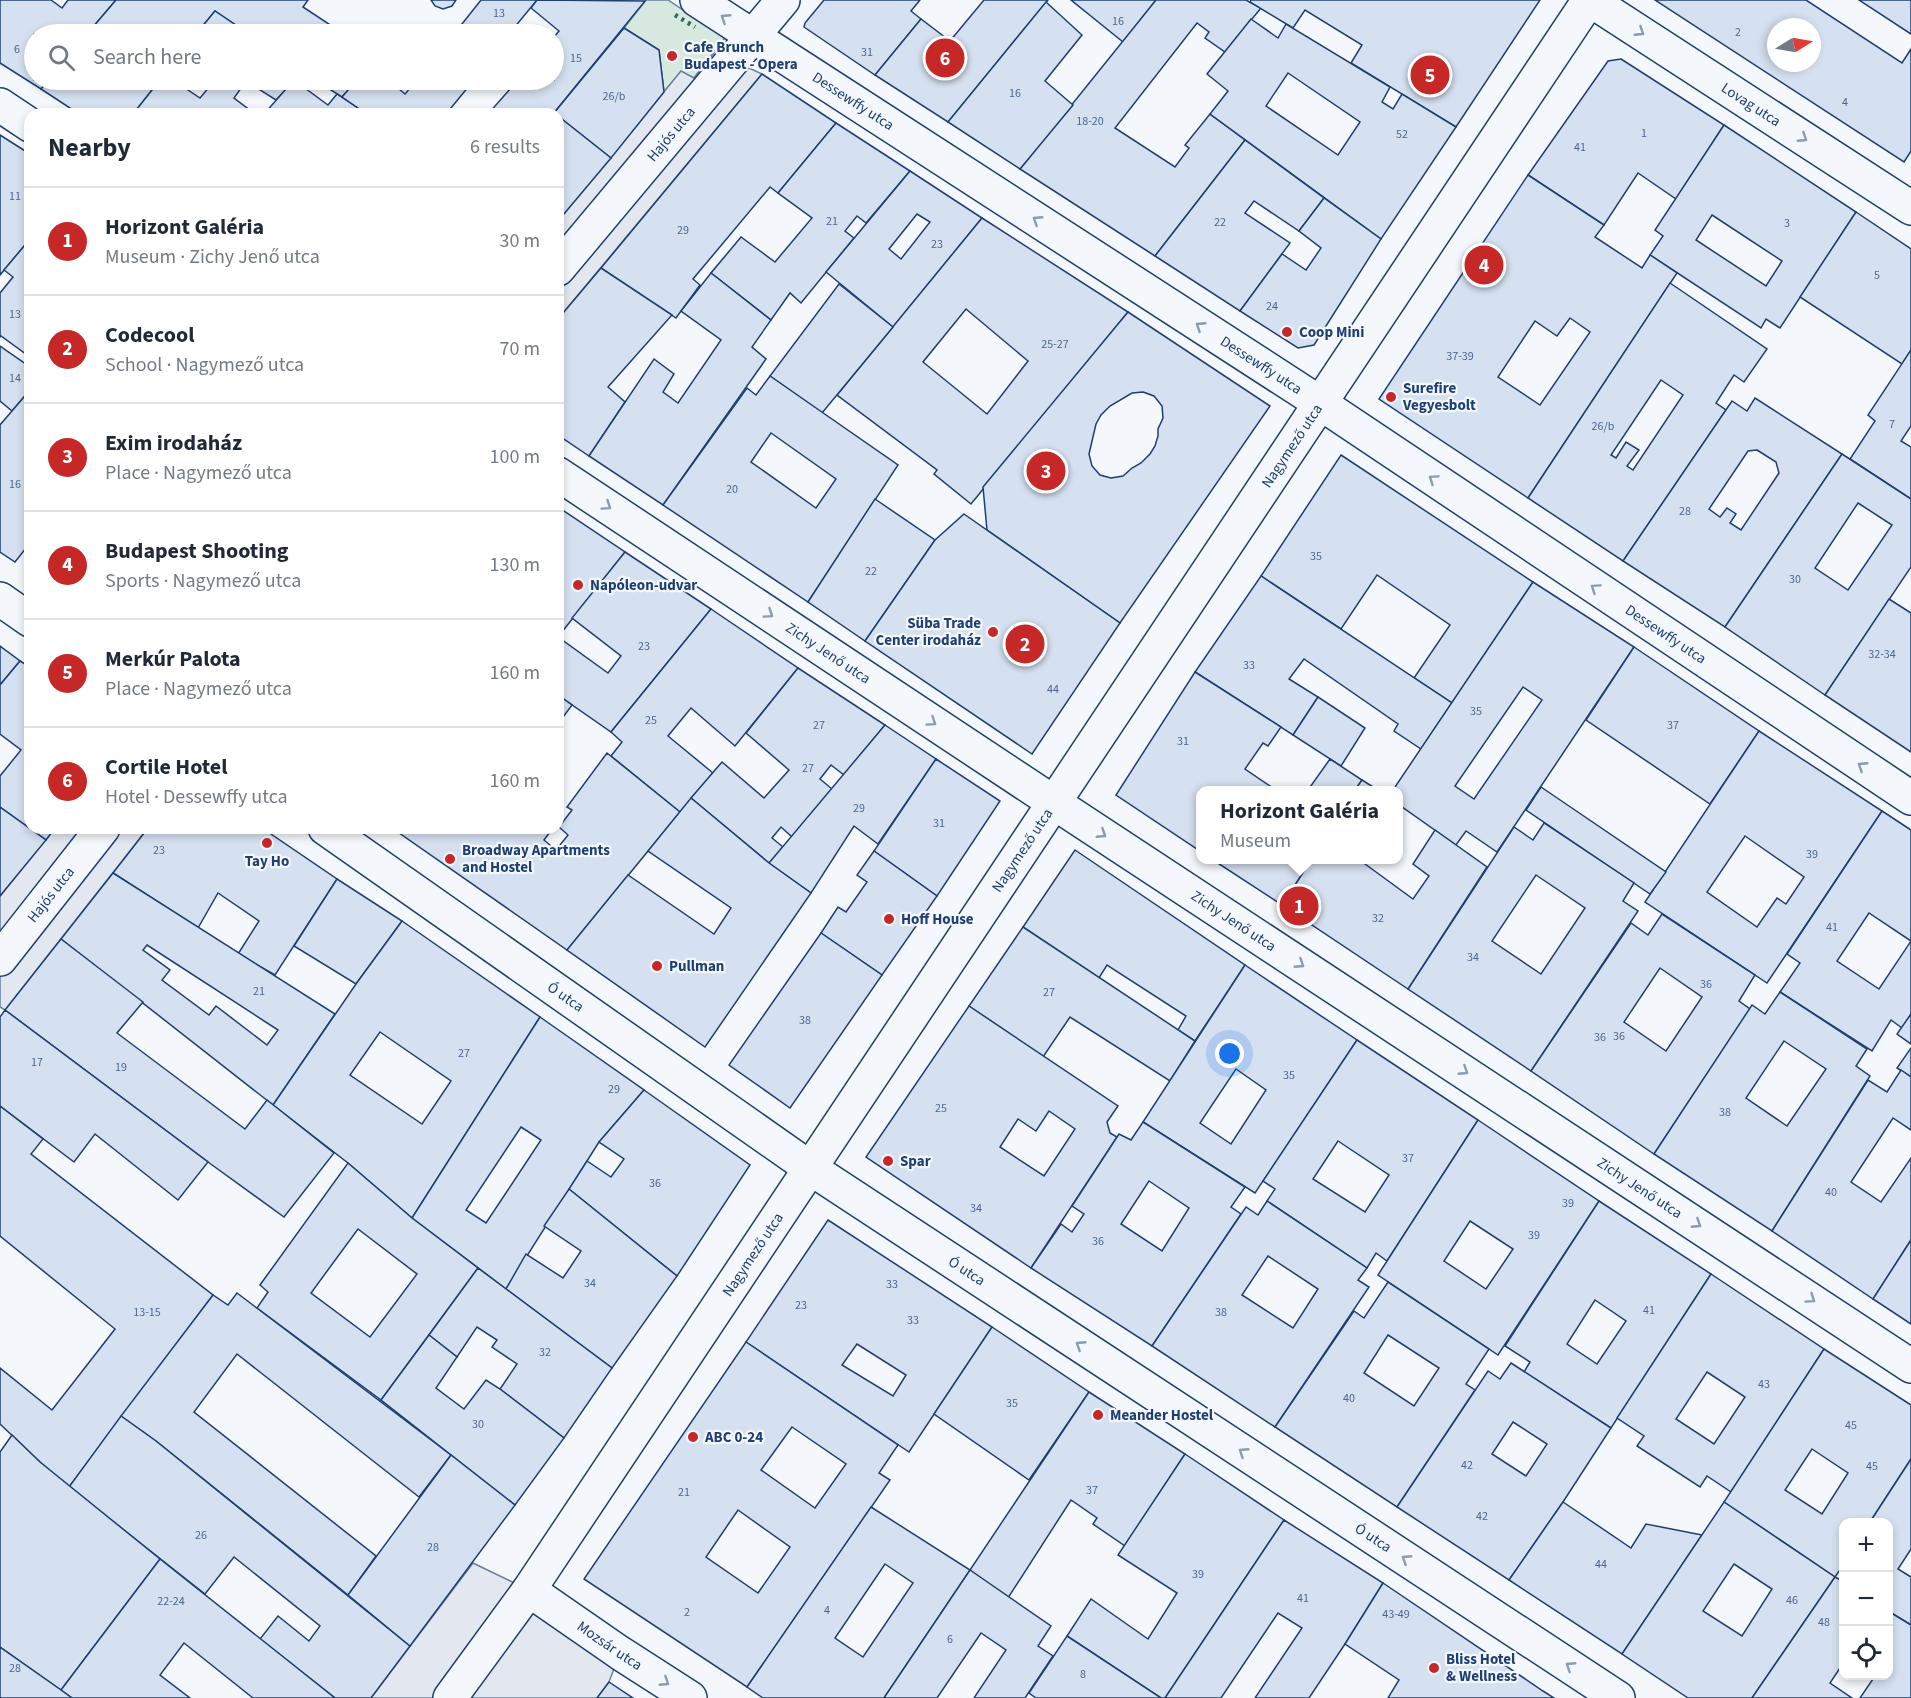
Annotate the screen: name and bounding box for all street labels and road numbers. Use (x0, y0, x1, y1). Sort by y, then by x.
street label: Dessewffy utca (808, 67, 898, 136)
street label: Lovag utca (1717, 78, 1785, 132)
street label: Hajós utca (642, 102, 700, 166)
street label: Dessewffy utca (1216, 331, 1306, 400)
street label: Nagymező utca (1257, 400, 1328, 492)
street label: Dessewffy utca (1621, 600, 1710, 669)
street label: Zichy Jenő utca (781, 618, 875, 689)
street label: Nagymező utca (987, 804, 1058, 896)
street label: Hajós utca (22, 862, 80, 927)
street label: Zichy Jenő utca (1187, 885, 1280, 957)
street label: Ó utca (543, 977, 588, 1017)
street label: Zichy Jenő utca (1593, 1152, 1686, 1224)
street label: Nagymező utca (718, 1209, 789, 1301)
street label: Ó utca (944, 1252, 989, 1291)
street label: Ó utca (1350, 1518, 1396, 1558)
street label: Mozsár utca (573, 1616, 646, 1676)

